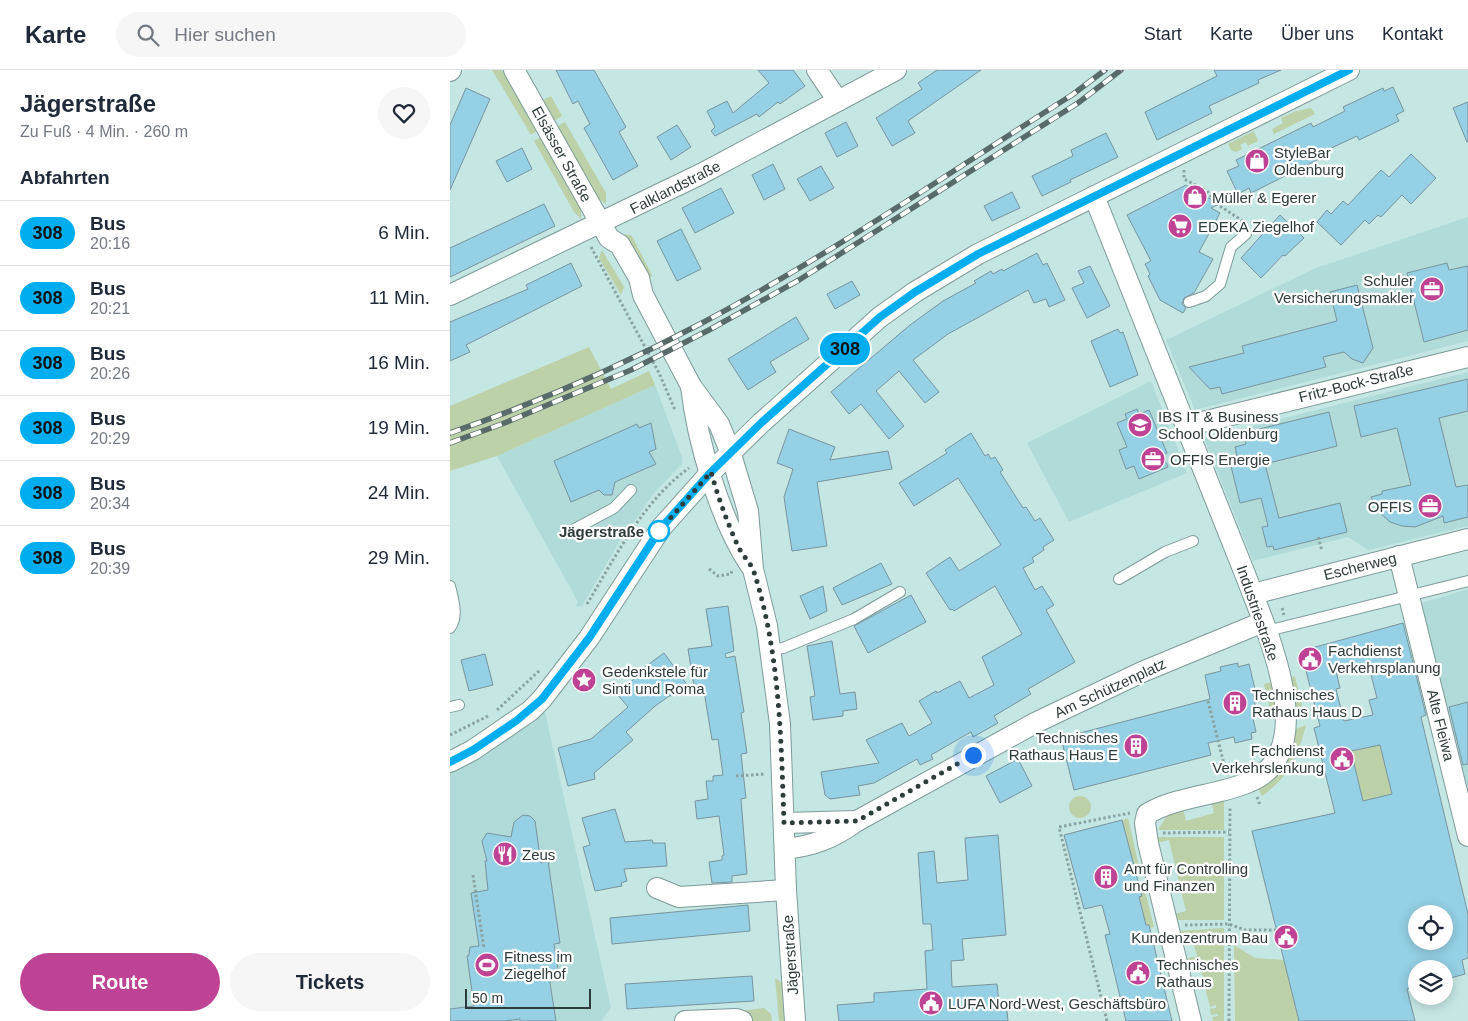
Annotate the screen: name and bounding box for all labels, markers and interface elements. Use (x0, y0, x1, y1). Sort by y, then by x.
search box (116, 12, 466, 57)
text: Karte (25, 21, 86, 48)
icon: search (134, 21, 162, 49)
text: Hier suchen (174, 24, 276, 45)
text: Start (1144, 24, 1182, 44)
text: Karte (1210, 24, 1253, 44)
text: Über uns (1281, 24, 1354, 44)
text: Kontakt (1382, 24, 1443, 44)
button: heart (378, 87, 430, 139)
text: Jägerstraße (20, 90, 156, 117)
street label: Elsässer Straße (529, 103, 595, 205)
text: Zu Fuß · 4 Min. · 260 m (20, 123, 188, 140)
place label: StyleBar Oldenburg (1274, 144, 1344, 178)
shop icon: StyleBar Oldenburg (1244, 148, 1270, 174)
street label: Falklandstraße (627, 157, 723, 217)
text: Abfahrten (20, 167, 110, 188)
shop icon: Müller & Egerer (1182, 184, 1208, 210)
place label: Müller & Egerer (1212, 189, 1316, 206)
text: Bus (90, 213, 126, 234)
supermarket icon: EDEKA Ziegelhof (1167, 213, 1193, 239)
place label: EDEKA Ziegelhof (1198, 218, 1315, 235)
text: 6 Min. (378, 222, 430, 243)
text: 308 (32, 223, 63, 243)
text: 20:16 (90, 235, 130, 252)
place label: Schuler Versicherungsmakler (1274, 272, 1414, 306)
office icon: Schuler Versicherungsmakler (1419, 276, 1445, 302)
text: Bus (90, 278, 126, 299)
text: 11 Min. (369, 287, 430, 308)
text: 308 (32, 288, 63, 308)
text: 20:21 (90, 300, 130, 317)
line badge: 308 (816, 333, 874, 365)
text: 308 (830, 339, 860, 359)
text: Bus (90, 343, 126, 364)
text: 16 Min. (368, 352, 430, 373)
text: 308 (32, 353, 63, 373)
street label: Fritz-Bock-Straße (1297, 361, 1415, 405)
text: 20:26 (90, 365, 130, 382)
text: Bus (90, 408, 126, 429)
place label: IBS IT & Business School Oldenburg (1158, 408, 1279, 442)
school or university icon: IBS IT & Business School Oldenburg (1127, 412, 1153, 438)
text: 19 Min. (368, 417, 430, 438)
text: 308 (32, 418, 63, 438)
text: 20:29 (90, 430, 130, 447)
office icon: OFFIS Energie (1140, 446, 1166, 472)
place label: OFFIS Energie (1170, 451, 1270, 468)
text: Bus (90, 473, 126, 494)
text: 24 Min. (368, 482, 430, 503)
text: 308 (32, 483, 63, 503)
office icon: OFFIS (1417, 493, 1443, 519)
text: 20:34 (90, 495, 130, 512)
place label: OFFIS (1368, 498, 1412, 515)
marker: Jägerstraße (648, 520, 670, 542)
place label: Jägerstraße (559, 523, 644, 540)
text: Bus (90, 538, 126, 559)
text: 29 Min. (368, 547, 430, 568)
text: 308 (32, 548, 63, 568)
street label: Escherweg (1322, 549, 1398, 583)
text: 20:39 (90, 560, 130, 577)
street label: Industriestraße (1234, 563, 1282, 663)
place label: Fachdienst Verkehrsplanung (1328, 642, 1441, 676)
public building icon: Fachdienst Verkehrsplanung (1297, 646, 1323, 672)
street label: Am Schützenplatz (1052, 655, 1168, 721)
place label: Gedenkstele für Sinti und Roma (602, 663, 708, 697)
place icon: Gedenkstele für Sinti und Roma (571, 667, 597, 693)
place label: Technisches Rathaus Haus D (1252, 686, 1362, 720)
street label: Alte Fleiwa (1424, 687, 1458, 763)
building icon: Technisches Rathaus Haus D (1222, 690, 1248, 716)
place label: Technisches Rathaus Haus E (1009, 729, 1118, 763)
building icon: Technisches Rathaus Haus E (1123, 733, 1149, 759)
place label: Fachdienst Verkehrslenkung (1212, 742, 1325, 776)
your location (961, 743, 986, 768)
public building icon: Fachdienst Verkehrslenkung (1329, 746, 1355, 772)
restaurant icon: Zeus (492, 841, 518, 867)
place label: Zeus (522, 846, 555, 863)
place label: Amt für Controlling und Finanzen (1124, 860, 1248, 894)
building icon: Amt für Controlling und Finanzen (1093, 864, 1119, 890)
map controls (1408, 905, 1453, 1005)
button: locate (1408, 905, 1453, 950)
street label: Jägerstraße (779, 914, 801, 996)
public building icon: Kundenzentrum Bau (1273, 924, 1299, 950)
place label: Kundenzentrum Bau (1131, 929, 1268, 946)
place label: Fitness im Ziegelhof (504, 948, 572, 982)
sports icon: Fitness im Ziegelhof (474, 952, 500, 978)
button: Route (20, 953, 220, 1011)
button: Tickets (230, 953, 430, 1011)
place label: Technisches Rathaus (1156, 956, 1239, 990)
public building icon: Technisches Rathaus (1125, 960, 1151, 986)
button: layers (1408, 960, 1453, 1005)
scale bar (465, 986, 591, 1009)
text: 50 m (472, 990, 503, 1006)
public building icon: LUFA Nord-West, Geschäftsbüro (918, 990, 944, 1016)
place label: LUFA Nord-West, Geschäftsbüro (948, 995, 1166, 1012)

